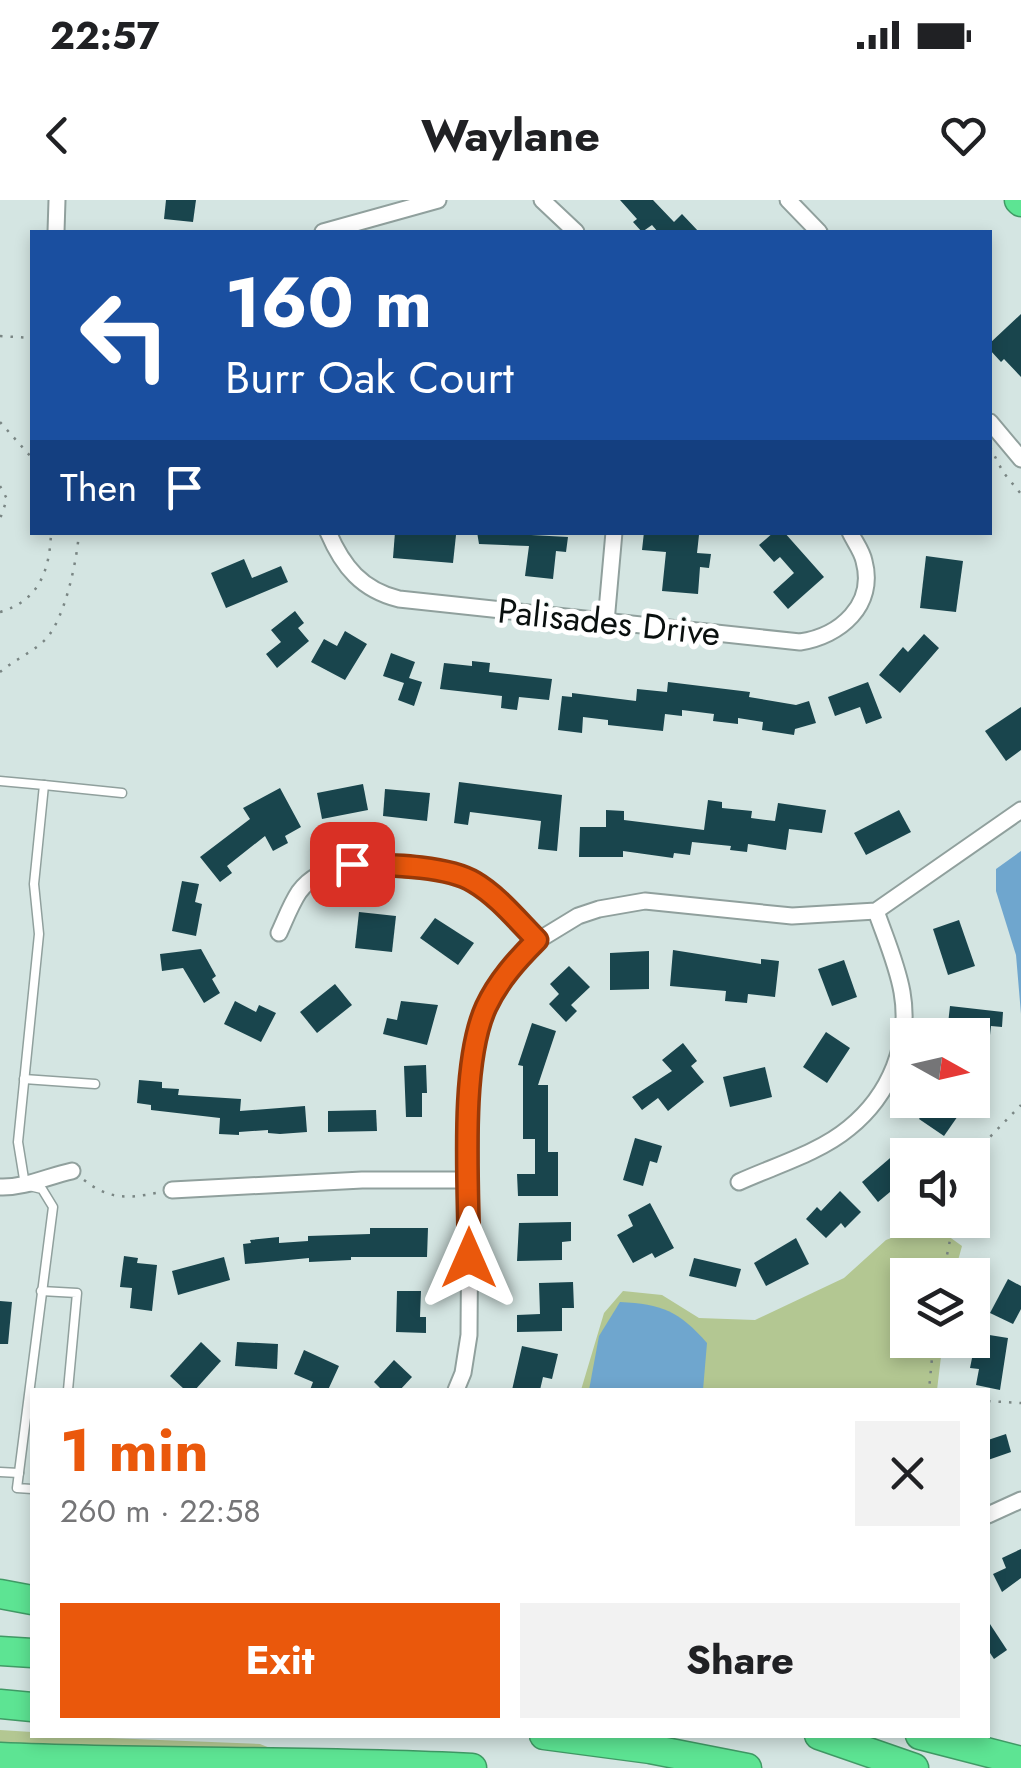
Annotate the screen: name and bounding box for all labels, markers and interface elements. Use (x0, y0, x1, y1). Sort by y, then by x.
text: 22:57 (50, 8, 160, 63)
text: Waylane (421, 103, 600, 168)
icon: back (30, 108, 85, 163)
icon: heart (936, 108, 991, 163)
text: 160 m (225, 252, 432, 353)
icon: left (60, 270, 190, 400)
text: Burr Oak Court (225, 345, 514, 410)
text: Then (60, 460, 137, 515)
icon: arrive (157, 460, 212, 515)
street label: Palisades Drive (495, 585, 723, 659)
pin (310, 822, 395, 907)
icon: arrive (325, 837, 380, 892)
north arrow (890, 1018, 990, 1118)
map controls (890, 1018, 990, 1358)
button: sound (890, 1138, 990, 1238)
position arrow (417, 1206, 521, 1310)
button: layers (890, 1258, 990, 1358)
text: 1 min (60, 1407, 209, 1494)
button: close (855, 1421, 960, 1526)
text: 260 m · 22:58 (60, 1488, 261, 1534)
button: Exit (60, 1603, 500, 1718)
button: Share (520, 1603, 960, 1718)

